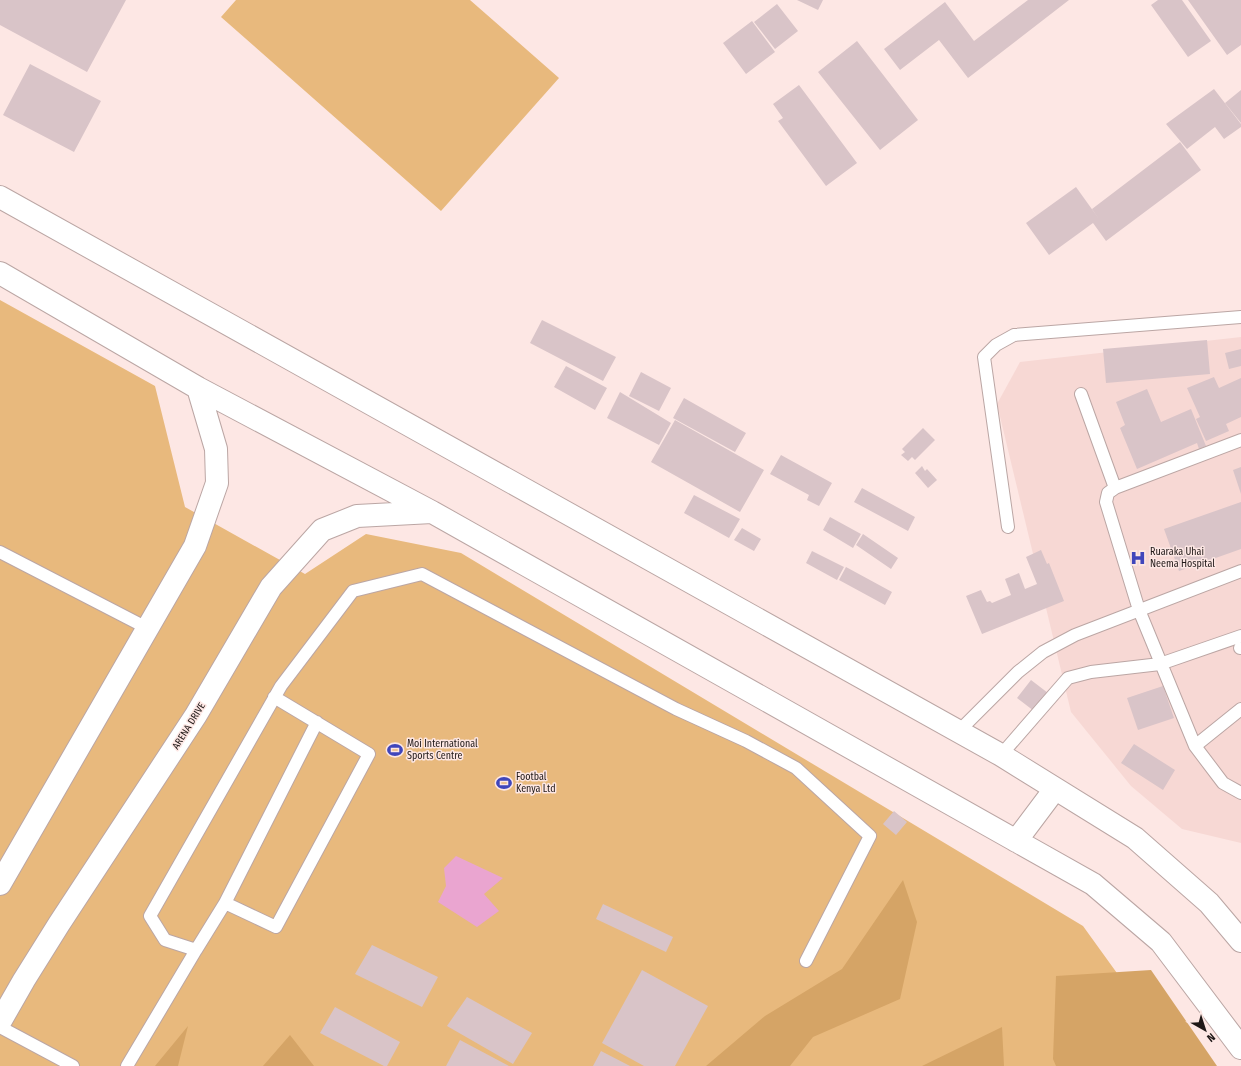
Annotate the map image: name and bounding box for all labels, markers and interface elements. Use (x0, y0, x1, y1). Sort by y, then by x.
place label: Ruaraka Uhai Neema Hospital (1150, 546, 1215, 570)
hospital icon: Ruaraka Uhai Neema Hospital (1129, 549, 1147, 567)
street label: ARENA DRIVE (170, 700, 208, 752)
place label: Moi International Sports Centre (407, 738, 478, 762)
sports icon: Moi International Sports Centre (386, 741, 404, 759)
place label: Footbal Kenya Ltd (516, 771, 556, 795)
sports icon: Footbal Kenya Ltd (495, 774, 513, 792)
north arrow (1185, 1010, 1225, 1050)
text: N (1204, 1030, 1218, 1045)

